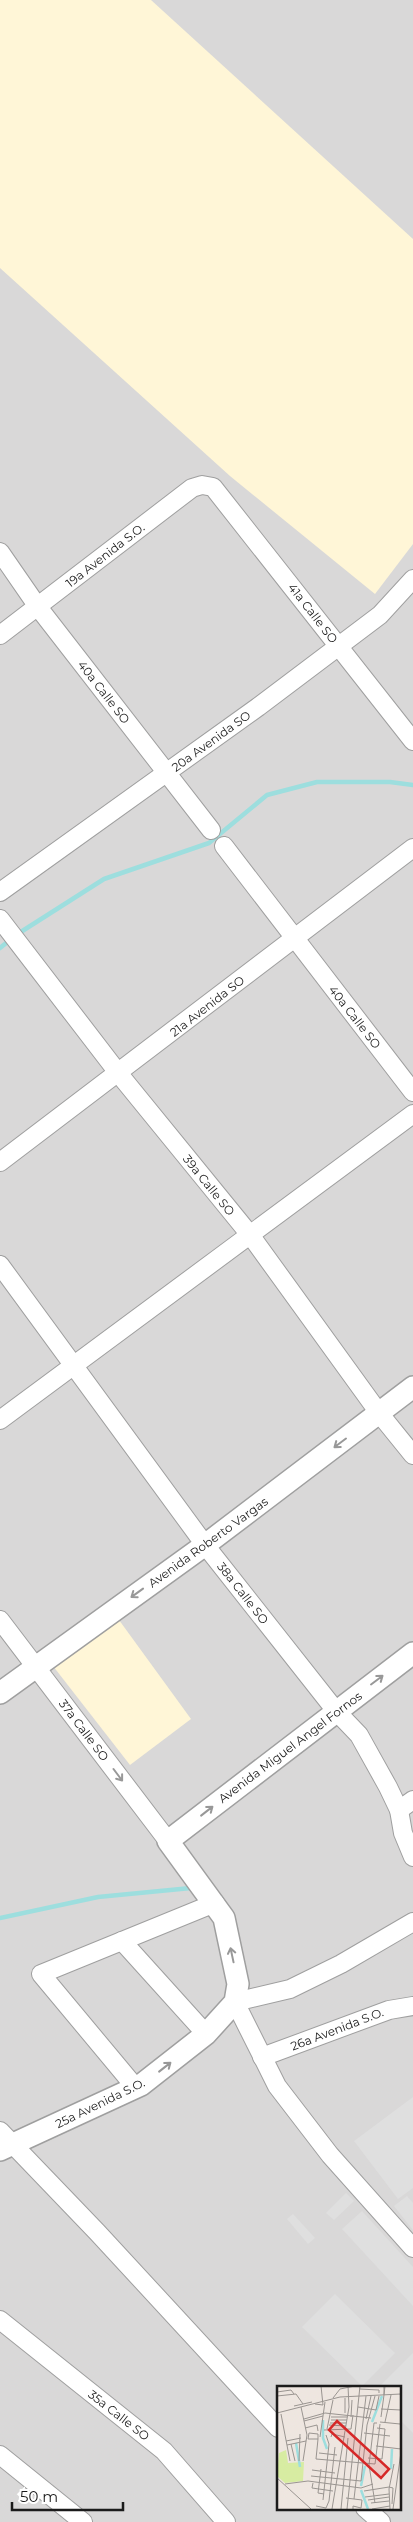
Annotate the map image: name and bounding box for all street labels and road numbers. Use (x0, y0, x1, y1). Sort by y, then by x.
street label: 19a Avenida S.O. (63, 520, 147, 590)
street label: 41a Calle SO (285, 580, 341, 646)
street label: 40a Calle SO (75, 657, 133, 727)
street label: 20a Avenida SO (169, 707, 253, 775)
street label: 21a Avenida SO (167, 972, 247, 1040)
street label: 40a Calle SO (326, 982, 384, 1052)
street label: 39a Calle SO (180, 1151, 238, 1219)
street label: Avenida Roberto Vargas (145, 1494, 271, 1590)
street label: 38a Calle SO (214, 1559, 272, 1627)
street label: Avenida Miguel Angel Fornos (215, 1688, 365, 1806)
street label: 37a Calle SO (56, 1696, 112, 1764)
street label: 26a Avenida S.O. (288, 2004, 386, 2054)
street label: 25a Avenida S.O. (53, 2075, 147, 2131)
street label: 35a Calle SO (85, 2386, 153, 2444)

